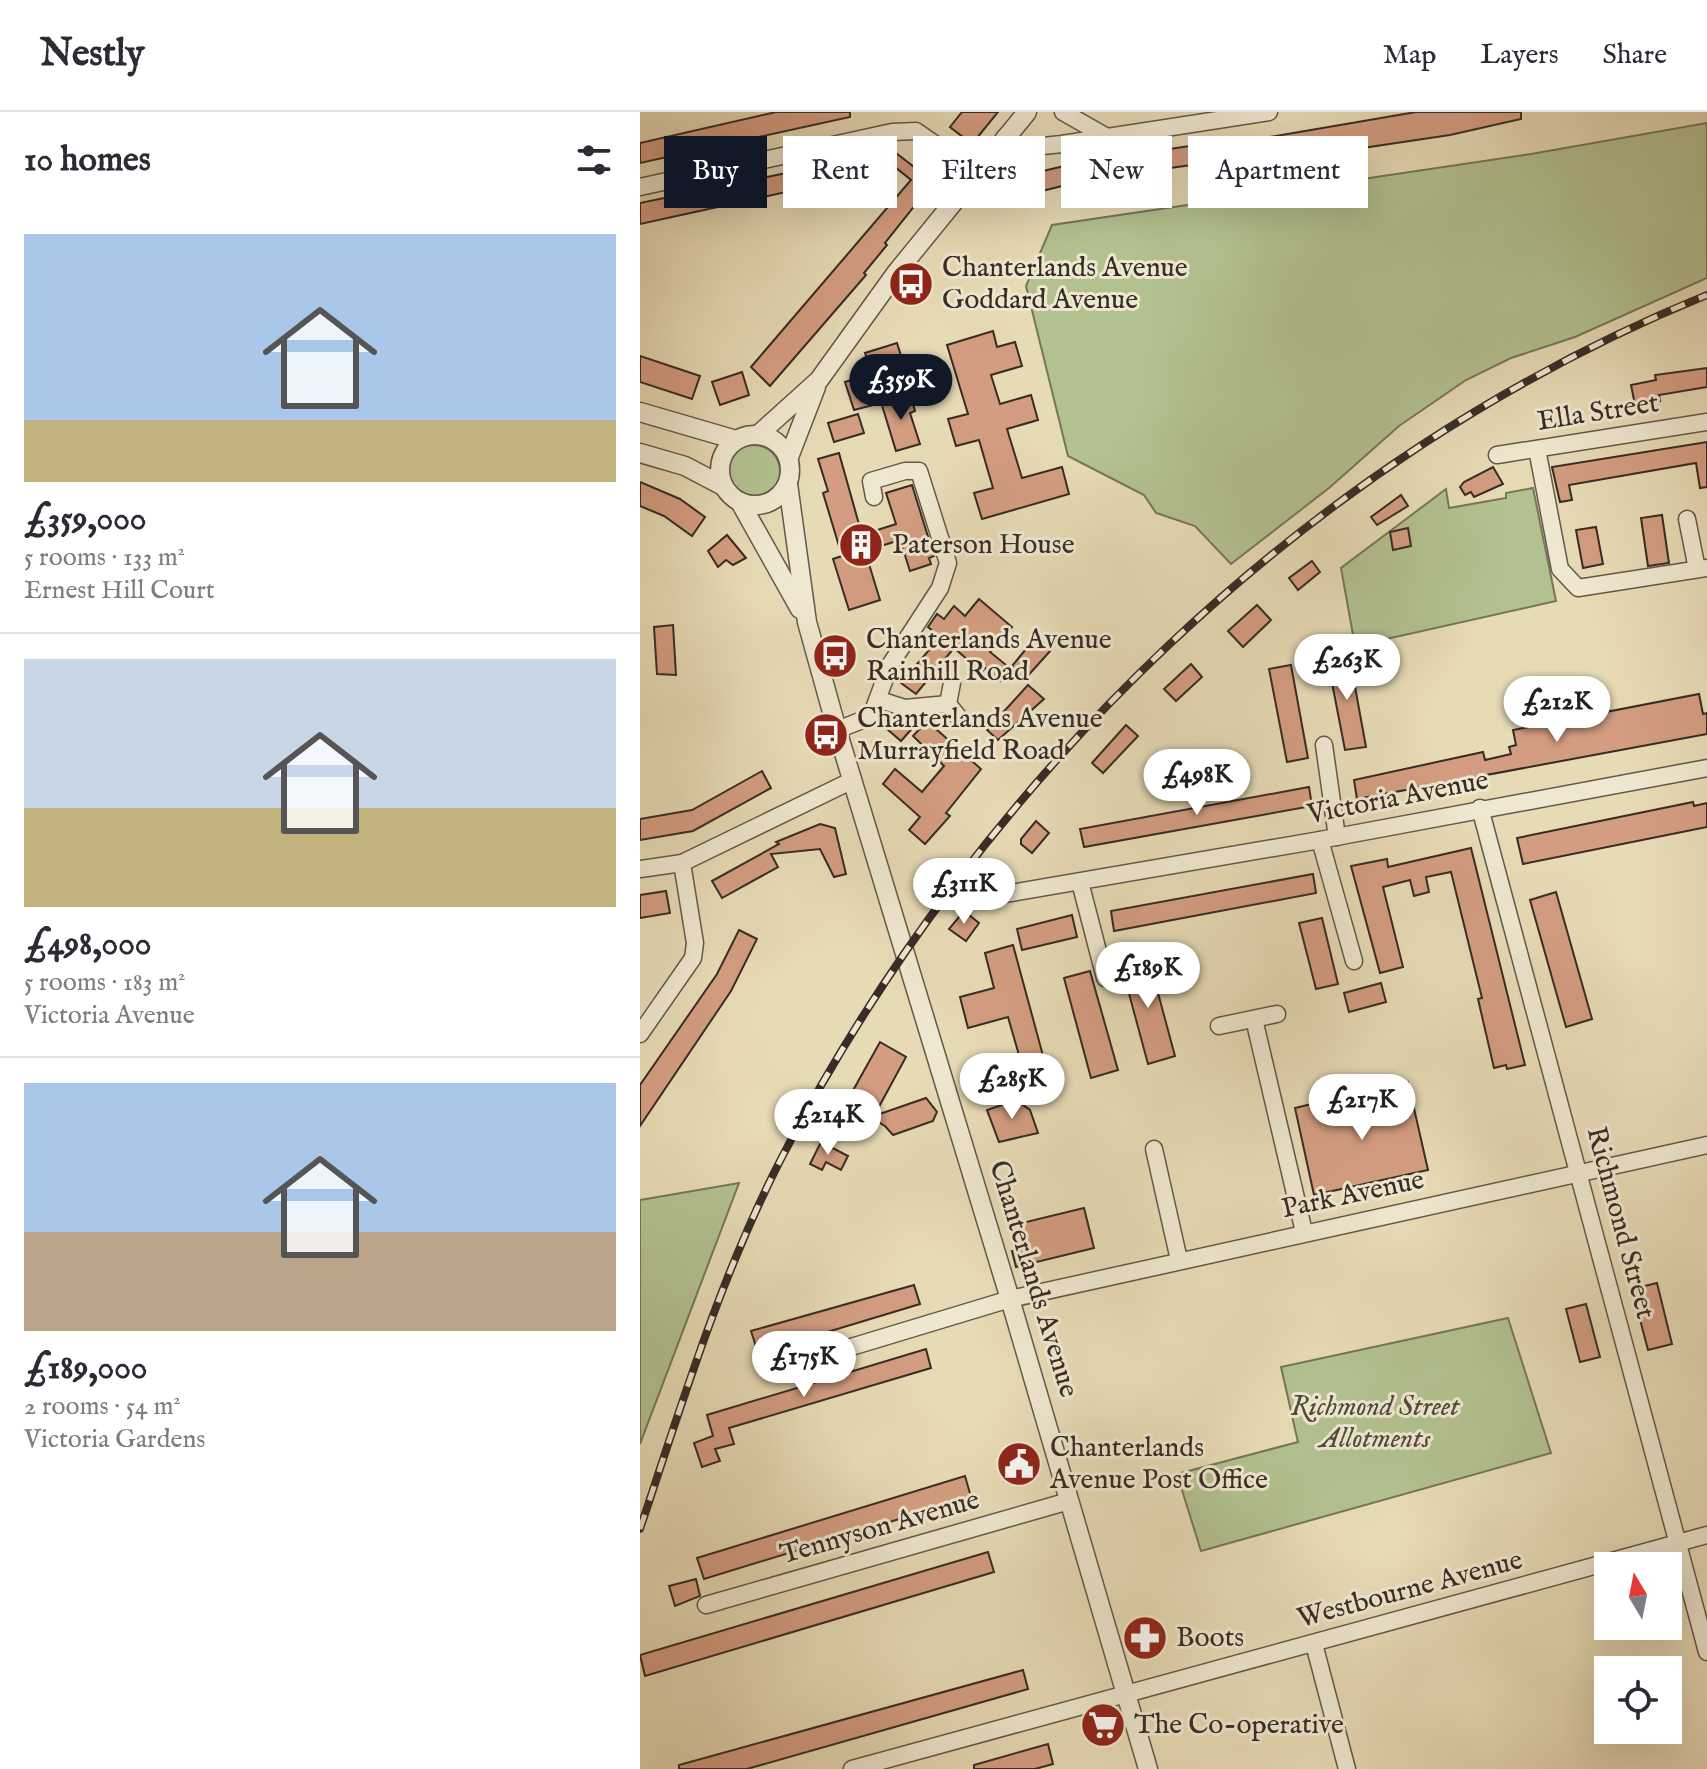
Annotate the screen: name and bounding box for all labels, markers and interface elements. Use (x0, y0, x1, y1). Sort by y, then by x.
text: Nestly (40, 31, 144, 79)
text: Map (1383, 38, 1436, 73)
text: Layers (1480, 38, 1559, 73)
text: Share (1603, 38, 1667, 73)
chip: Buy (664, 136, 767, 208)
chip: Rent (783, 136, 897, 208)
chip: Filters (913, 136, 1045, 208)
chip: New (1061, 136, 1172, 208)
chip: Apartment (1188, 136, 1368, 208)
icon: filters (572, 138, 616, 182)
text: 10 homes (24, 139, 151, 182)
place label: Chanterlands Avenue Goddard Avenue (942, 251, 1188, 318)
bus stop icon: Chanterlands Avenue Goddard Avenue (887, 260, 935, 308)
icon: home (248, 286, 392, 430)
pin: £359K (845, 354, 957, 422)
text: £359K (867, 363, 935, 396)
street label: Ella Street (1535, 386, 1662, 440)
text: £359,000 (24, 498, 147, 541)
building icon: Paterson House (837, 521, 885, 569)
place label: Paterson House (892, 528, 1075, 563)
text: 5 rooms · 133 m² (24, 541, 185, 574)
text: Ernest Hill Court (24, 574, 215, 607)
place label: Chanterlands Avenue Rainhill Road (866, 623, 1112, 690)
bus stop icon: Chanterlands Avenue Rainhill Road (811, 632, 859, 680)
pin: £263K (1291, 634, 1403, 702)
text: £263K (1312, 643, 1382, 676)
pin: £212K (1501, 676, 1613, 744)
text: £212K (1522, 685, 1592, 718)
place label: Chanterlands Avenue Murrayfield Road (857, 702, 1103, 769)
icon: home (248, 711, 392, 855)
bus stop icon: Chanterlands Avenue Murrayfield Road (802, 711, 850, 759)
pin: £498K (1141, 749, 1253, 817)
text: £498K (1161, 758, 1233, 791)
street label: Victoria Avenue (1303, 763, 1492, 833)
pin: £311K (908, 858, 1020, 926)
text: £311K (931, 867, 997, 900)
text: £498,000 (24, 923, 152, 966)
pin: £189K (1092, 942, 1204, 1010)
text: £189K (1114, 951, 1182, 984)
text: 5 rooms · 183 m² (24, 966, 186, 999)
text: Victoria Avenue (24, 999, 195, 1032)
pin: £285K (956, 1053, 1068, 1121)
text: £285K (978, 1062, 1046, 1095)
pin: £217K (1306, 1074, 1418, 1142)
text: £217K (1327, 1083, 1397, 1116)
pin: £214K (772, 1089, 884, 1157)
text: £214K (792, 1098, 864, 1131)
street label: Richmond Street (1578, 1123, 1663, 1323)
icon: home (248, 1135, 392, 1279)
street label: Chanterlands Avenue (980, 1156, 1086, 1402)
street label: Park Avenue (1278, 1163, 1428, 1227)
pin: £175K (748, 1331, 860, 1399)
text: £175K (770, 1340, 838, 1373)
text: £189,000 (24, 1347, 148, 1390)
text: 2 rooms · 54 m² (24, 1390, 181, 1423)
park label: Richmond Street Allotments (1291, 1390, 1460, 1457)
text: Victoria Gardens (24, 1423, 205, 1456)
place label: Chanterlands Avenue Post Office (1049, 1431, 1268, 1498)
public building icon: Chanterlands Avenue Post Office (995, 1440, 1043, 1488)
street label: Tennyson Avenue (776, 1483, 984, 1573)
street label: Westbourne Avenue (1294, 1543, 1527, 1637)
north arrow (1594, 1552, 1682, 1640)
map controls (1594, 1552, 1682, 1744)
pharmacy icon: Boots (1121, 1614, 1169, 1662)
place label: Boots (1176, 1621, 1244, 1656)
button: locate (1594, 1656, 1682, 1744)
supermarket icon: The Co-operative (1079, 1701, 1127, 1749)
place label: The Co-operative (1134, 1708, 1344, 1743)

